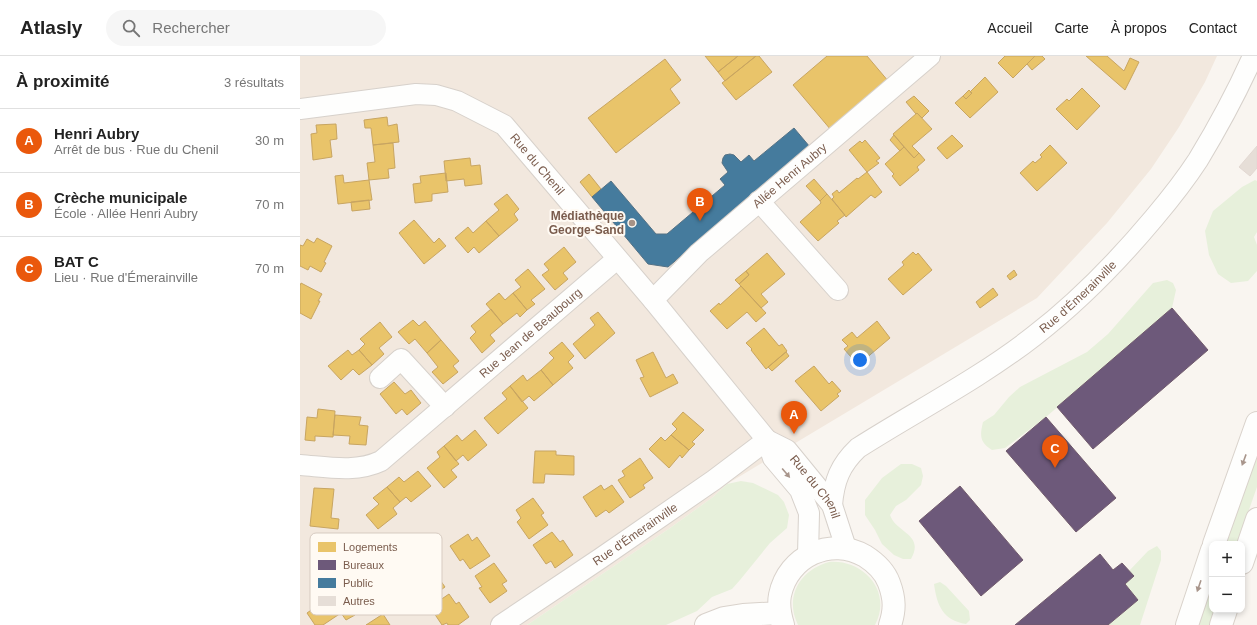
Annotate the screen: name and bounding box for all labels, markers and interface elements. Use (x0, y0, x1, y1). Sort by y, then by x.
search box (106, 10, 386, 46)
text: Atlasly (20, 17, 82, 38)
icon: search (120, 17, 142, 39)
text: Rechercher (152, 19, 230, 36)
text: Accueil (987, 20, 1032, 36)
text: Carte (1054, 20, 1089, 36)
text: À propos (1111, 20, 1167, 36)
text: Contact (1189, 20, 1237, 36)
text: À proximité (16, 72, 110, 91)
text: 3 résultats (224, 75, 284, 90)
text: Henri Aubry (54, 125, 139, 142)
street label: Rue du Chenil (507, 131, 567, 198)
text: A (24, 133, 34, 148)
text: 30 m (255, 133, 284, 148)
street label: Allée Henri Aubry (750, 140, 830, 211)
text: Arrêt de bus · Rue du Chenil (54, 142, 219, 157)
pin: B (687, 188, 713, 221)
text: Crèche municipale (54, 189, 187, 206)
text: B (24, 197, 34, 212)
text: 70 m (255, 197, 284, 212)
text: École · Allée Henri Aubry (54, 206, 198, 221)
place label: Médiathèque George-Sand (549, 209, 624, 237)
marker: Médiathèque George-Sand (627, 218, 637, 228)
text: BAT C (54, 253, 99, 270)
street label: Rue d'Émerainville (1037, 258, 1120, 336)
text: C (24, 261, 34, 276)
text: 70 m (255, 261, 284, 276)
text: Lieu · Rue d'Émerainville (54, 270, 198, 285)
street label: Rue Jean de Beaubourg (476, 285, 585, 381)
your location (850, 350, 870, 370)
pin: A (781, 401, 807, 434)
pin: C (1042, 435, 1068, 468)
street label: Rue du Chenil (787, 452, 843, 520)
one-way arrow (1241, 454, 1247, 466)
one-way arrow (781, 468, 790, 478)
street label: Rue d'Émerainville (590, 500, 681, 568)
legend (310, 533, 442, 615)
text: Logements (343, 541, 398, 553)
map controls (1209, 541, 1245, 613)
button: + (1209, 541, 1245, 577)
text: Bureaux (343, 559, 384, 571)
text: Public (343, 577, 373, 589)
button: − (1209, 577, 1245, 613)
one-way arrow (1196, 581, 1202, 593)
text: Autres (343, 595, 375, 607)

